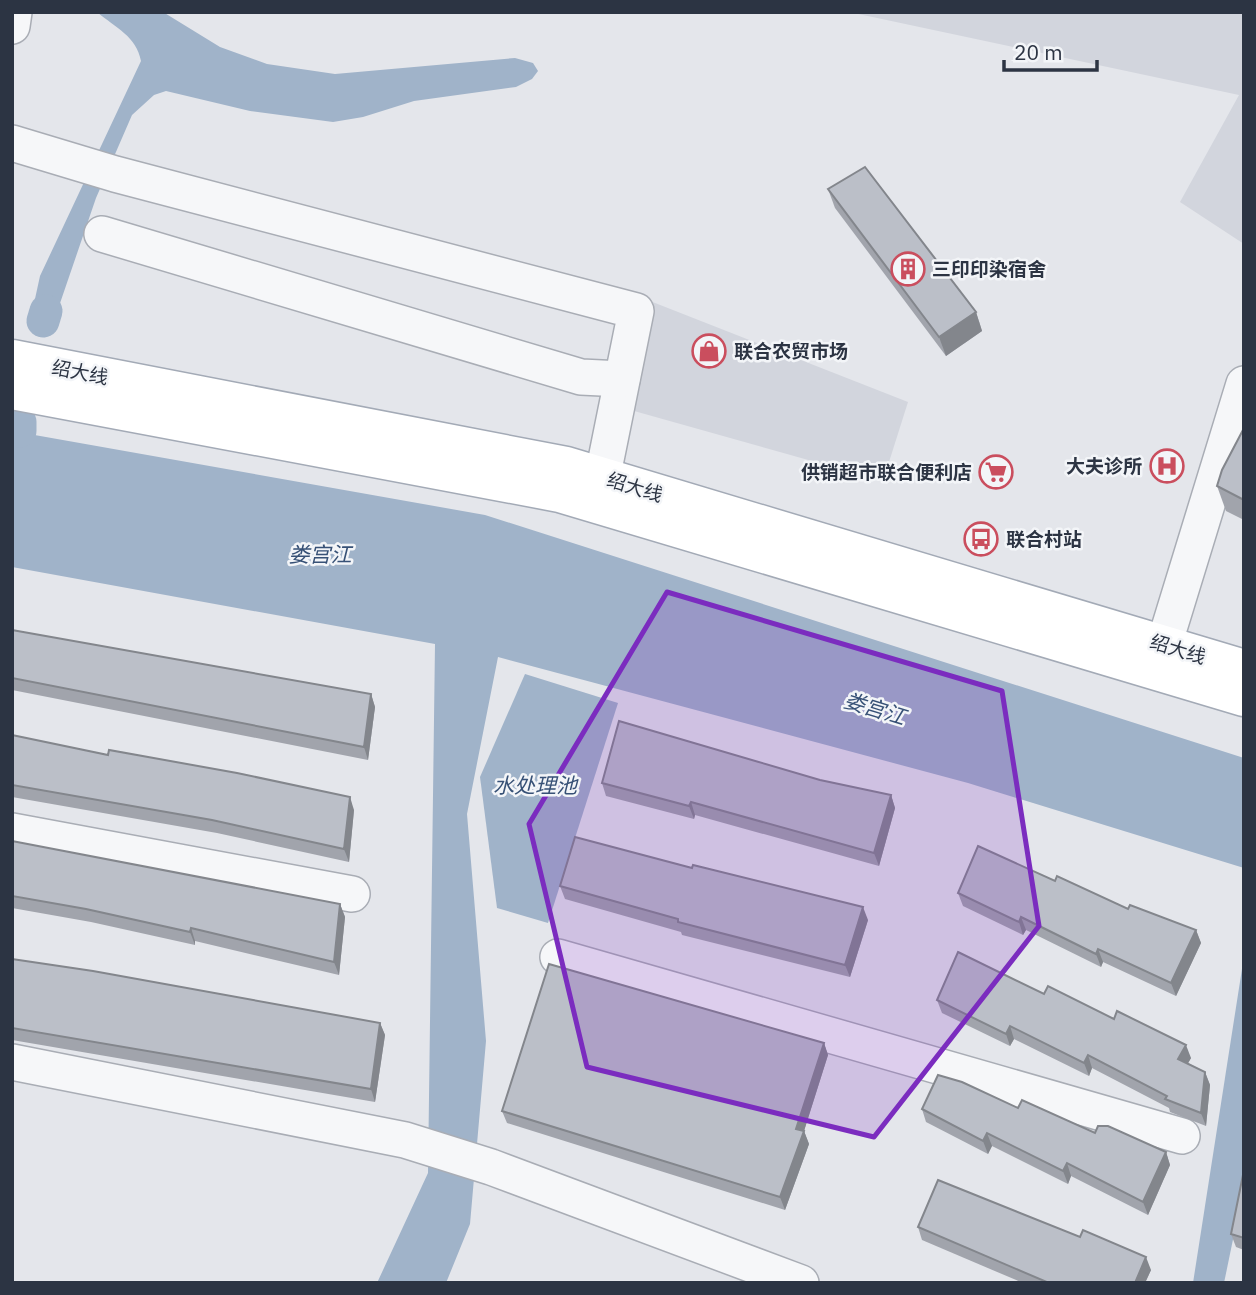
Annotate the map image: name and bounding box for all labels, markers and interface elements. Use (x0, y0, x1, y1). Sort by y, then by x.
scale bar (1004, 28, 1097, 72)
text: 20 m (1014, 38, 1063, 66)
building icon: 三印印染宿舍 (889, 250, 927, 288)
place label: 三印印染宿舍 (932, 257, 1046, 281)
shop icon: 联合农贸市场 (690, 332, 728, 370)
place label: 联合农贸市场 (734, 339, 848, 363)
street label: 绍大线 (50, 355, 110, 389)
hospital icon: 大夫诊所 (1148, 447, 1186, 485)
supermarket icon: 供销超市联合便利店 (977, 453, 1015, 491)
place label: 大夫诊所 (1066, 454, 1142, 478)
place label: 供销超市联合便利店 (801, 460, 972, 484)
street label: 绍大线 (604, 467, 666, 507)
bus stop icon: 联合村站 (962, 520, 1000, 558)
place label: 联合村站 (1006, 527, 1082, 551)
water label: 娄宫江 (289, 540, 353, 568)
street label: 绍大线 (1147, 629, 1209, 669)
water label: 娄宫江 (841, 685, 911, 731)
water label: 水处理池 (493, 771, 579, 799)

